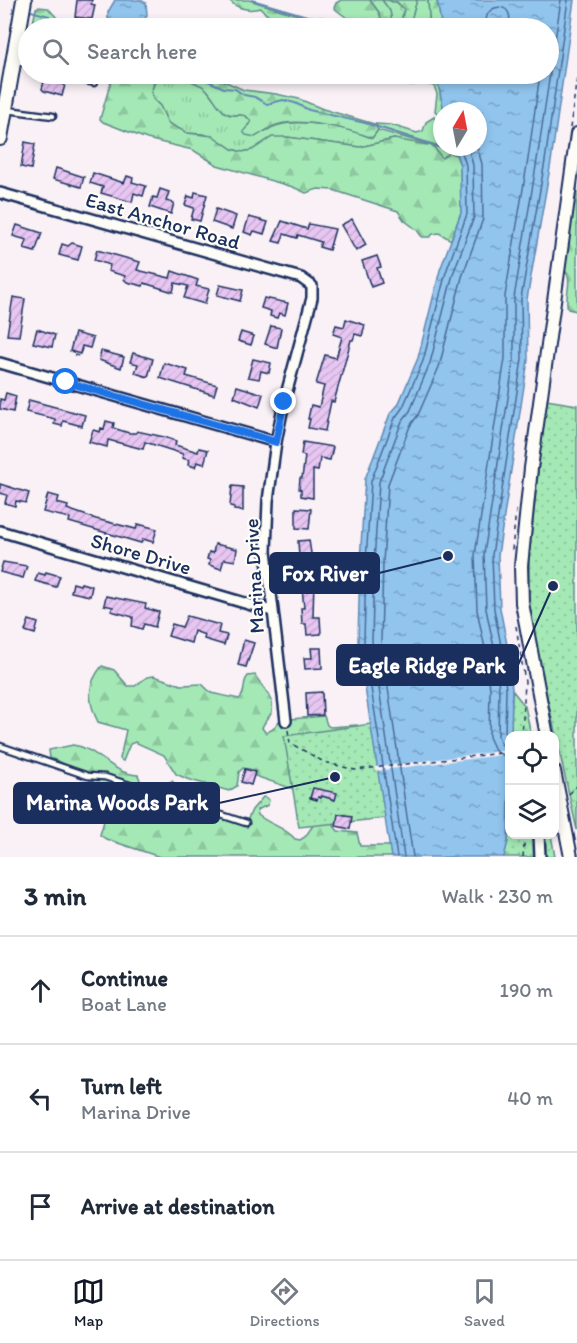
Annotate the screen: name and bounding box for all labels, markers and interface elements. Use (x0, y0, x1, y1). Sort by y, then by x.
search box (18, 18, 559, 84)
icon: search (39, 35, 72, 68)
text: Search here (87, 38, 197, 65)
north arrow (433, 102, 487, 156)
street label: East Anchor Road (83, 186, 244, 255)
route start (52, 368, 78, 394)
route end (270, 388, 296, 414)
street label: Marina Drive (238, 518, 269, 634)
street label: Shore Drive (88, 527, 194, 580)
callout: Fox River (270, 553, 379, 593)
text: Fox River (282, 560, 370, 587)
callout: Eagle Ridge Park (337, 645, 518, 685)
text: Eagle Ridge Park (348, 652, 506, 679)
map controls (505, 731, 559, 839)
button: locate (505, 731, 559, 785)
callout: Marina Woods Park (14, 783, 219, 823)
button: layers (505, 785, 559, 839)
text: Marina Woods Park (26, 789, 209, 816)
text: 3 min (24, 880, 86, 912)
text: Walk · 230 m (441, 884, 553, 908)
text: Continue (81, 965, 168, 992)
icon: ahead (24, 974, 57, 1007)
text: 190 m (500, 978, 553, 1002)
text: Boat Lane (81, 992, 167, 1016)
text: Turn left (81, 1073, 162, 1100)
icon: left (24, 1082, 57, 1115)
text: 40 m (507, 1086, 553, 1110)
text: Marina Drive (81, 1100, 191, 1124)
icon: arrive (24, 1190, 57, 1223)
text: Arrive at destination (81, 1193, 275, 1220)
tab: Map (72, 1275, 105, 1330)
tab: Directions (249, 1275, 320, 1330)
tab: Saved (464, 1275, 505, 1330)

